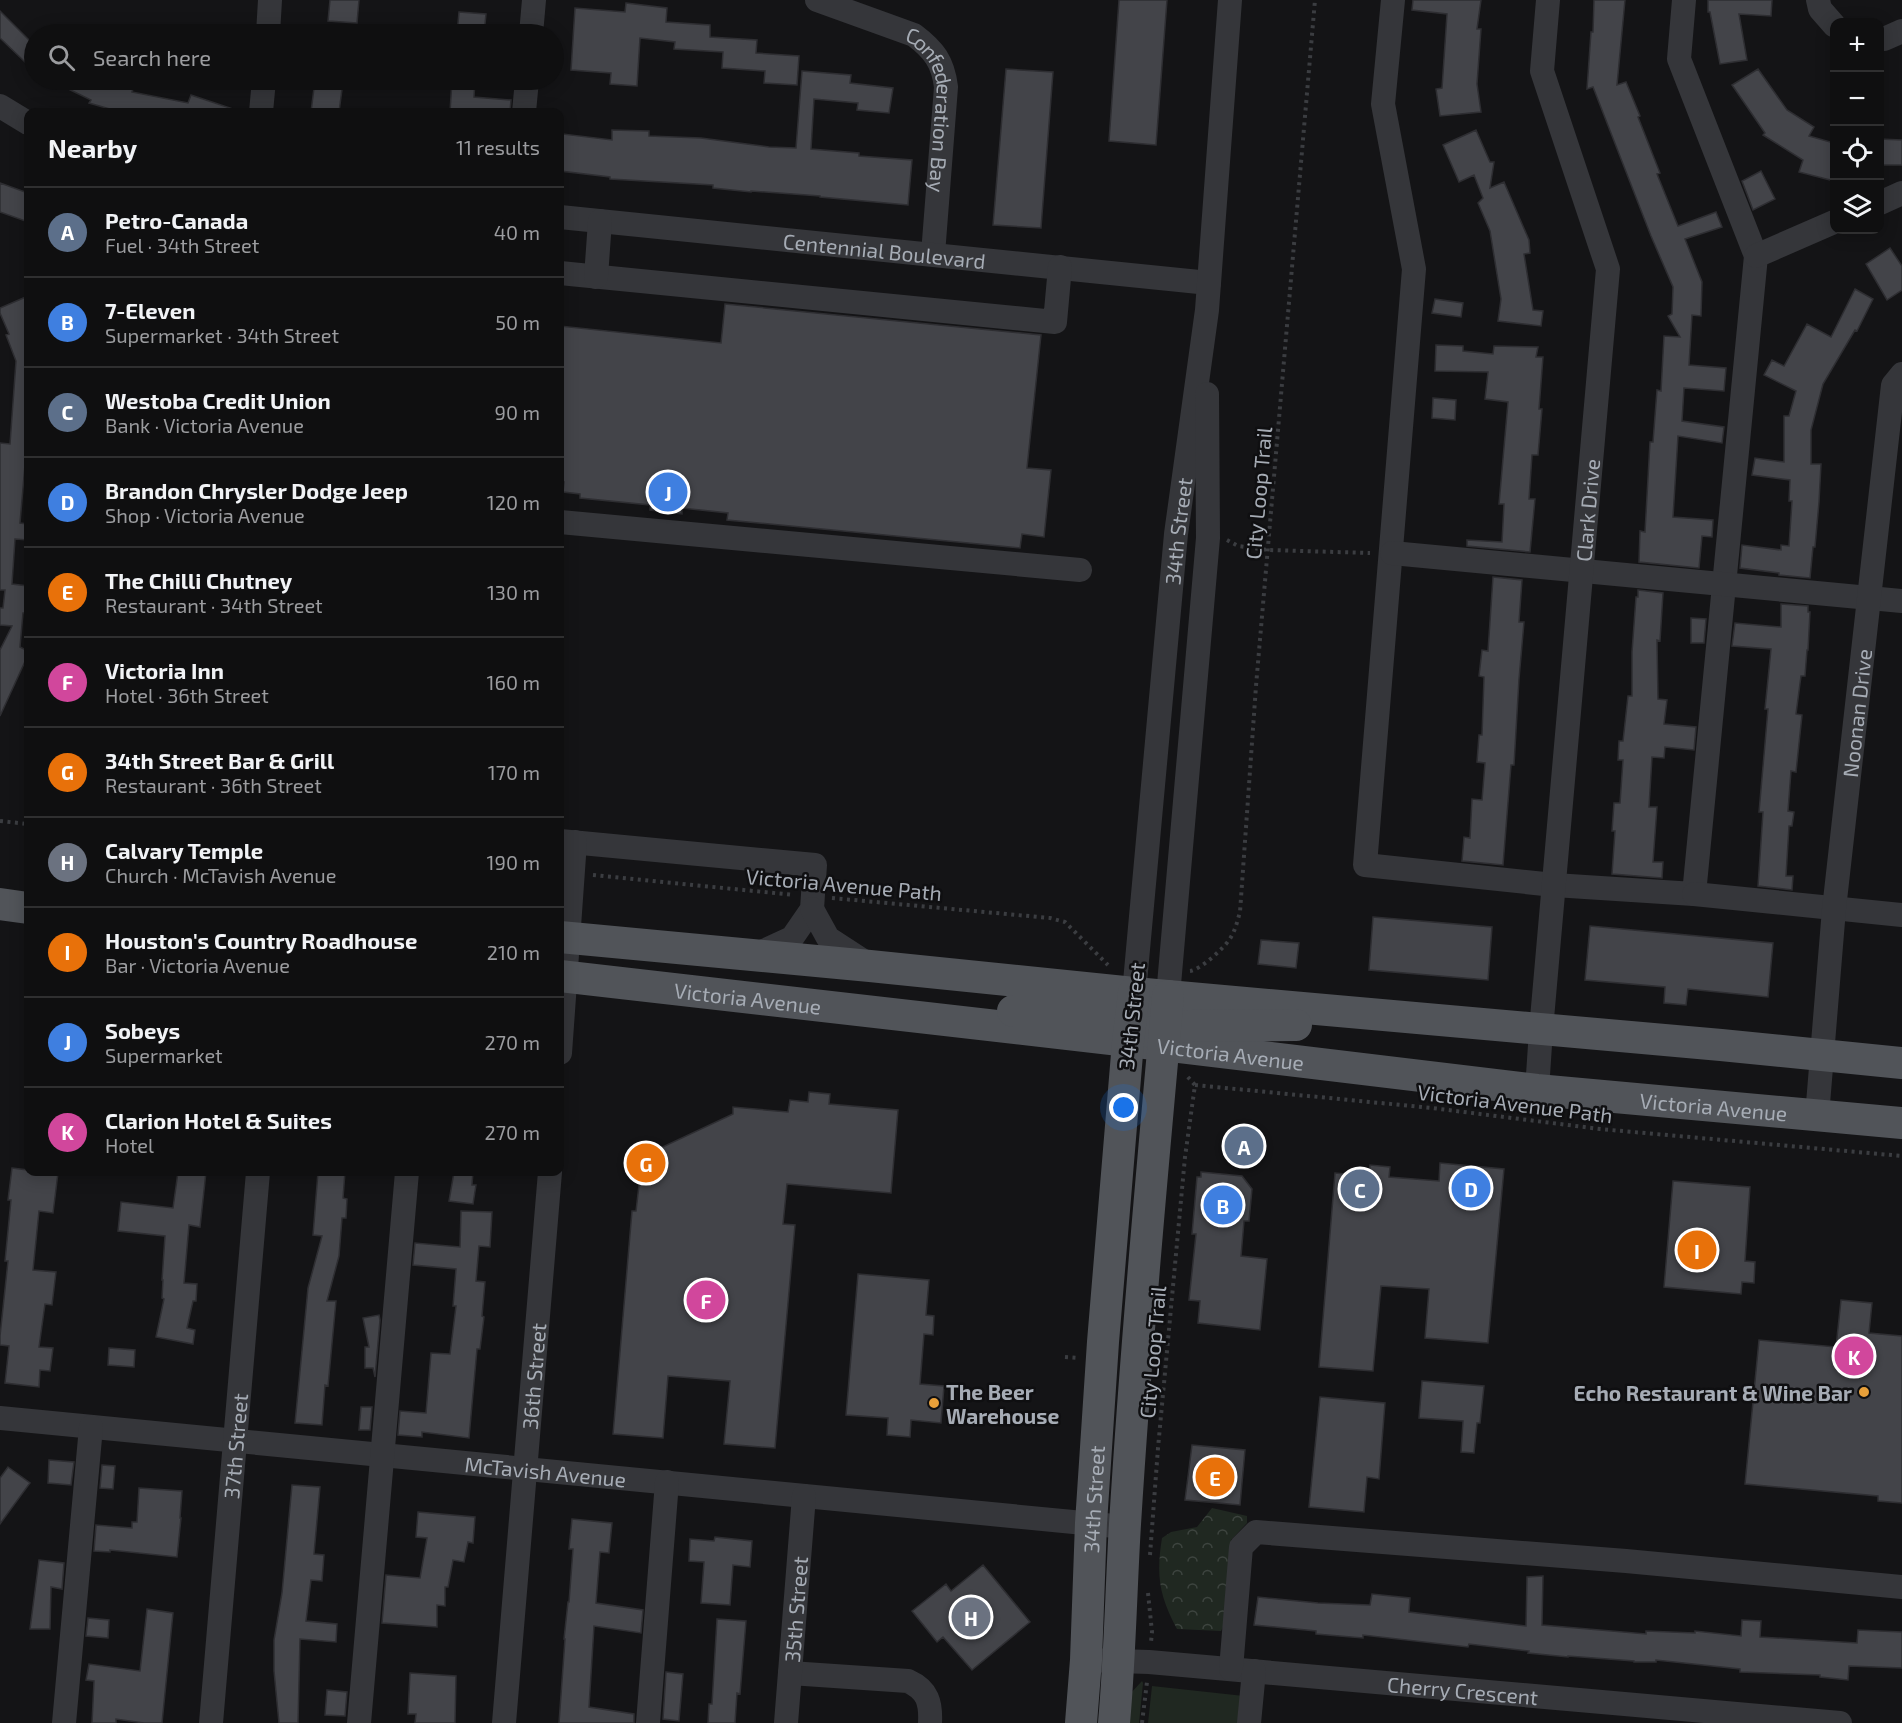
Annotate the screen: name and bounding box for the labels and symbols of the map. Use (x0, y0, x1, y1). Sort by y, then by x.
street label: Confederation Bay (903, 21, 959, 193)
street label: Centennial Boulevard (782, 227, 987, 273)
street label: City Loop Trail (1240, 425, 1276, 560)
street label: Clark Drive (1570, 458, 1604, 563)
pin: J (648, 470, 688, 514)
street label: 34th Street (1159, 476, 1196, 586)
street label: Noonan Drive (1836, 647, 1876, 779)
street label: Victoria Avenue Path (745, 863, 943, 905)
street label: 34th Street (1113, 961, 1149, 1071)
street label: Victoria Avenue (673, 977, 823, 1018)
street label: Victoria Avenue (1156, 1032, 1306, 1074)
street label: Victoria Avenue Path (1416, 1079, 1614, 1127)
street label: Victoria Avenue (1639, 1087, 1788, 1125)
your location (1109, 1093, 1138, 1122)
pin: A (1224, 1124, 1264, 1168)
pin: G (626, 1140, 666, 1186)
pin: C (1340, 1166, 1380, 1212)
pin: D (1452, 1166, 1490, 1210)
pin: B (1204, 1182, 1242, 1228)
pin: I (1678, 1228, 1716, 1272)
pin: F (686, 1278, 726, 1322)
street label: City Loop Trail (1134, 1284, 1170, 1419)
street label: 36th Street (516, 1322, 550, 1431)
pin: K (1834, 1334, 1874, 1378)
place label: The Beer Warehouse (946, 1379, 1059, 1428)
place label: Echo Restaurant & Wine Bar (1573, 1380, 1852, 1405)
marker: Echo Restaurant & Wine Bar (1857, 1385, 1871, 1399)
street label: 37th Street (218, 1392, 252, 1500)
marker: The Beer Warehouse (927, 1396, 941, 1410)
street label: 34th Street (1077, 1445, 1109, 1554)
street label: McTavish Avenue (464, 1451, 627, 1491)
pin: E (1196, 1454, 1234, 1500)
street label: 35th Street (778, 1555, 812, 1663)
pin: H (952, 1594, 990, 1640)
street label: Cherry Crescent (1386, 1671, 1539, 1709)

